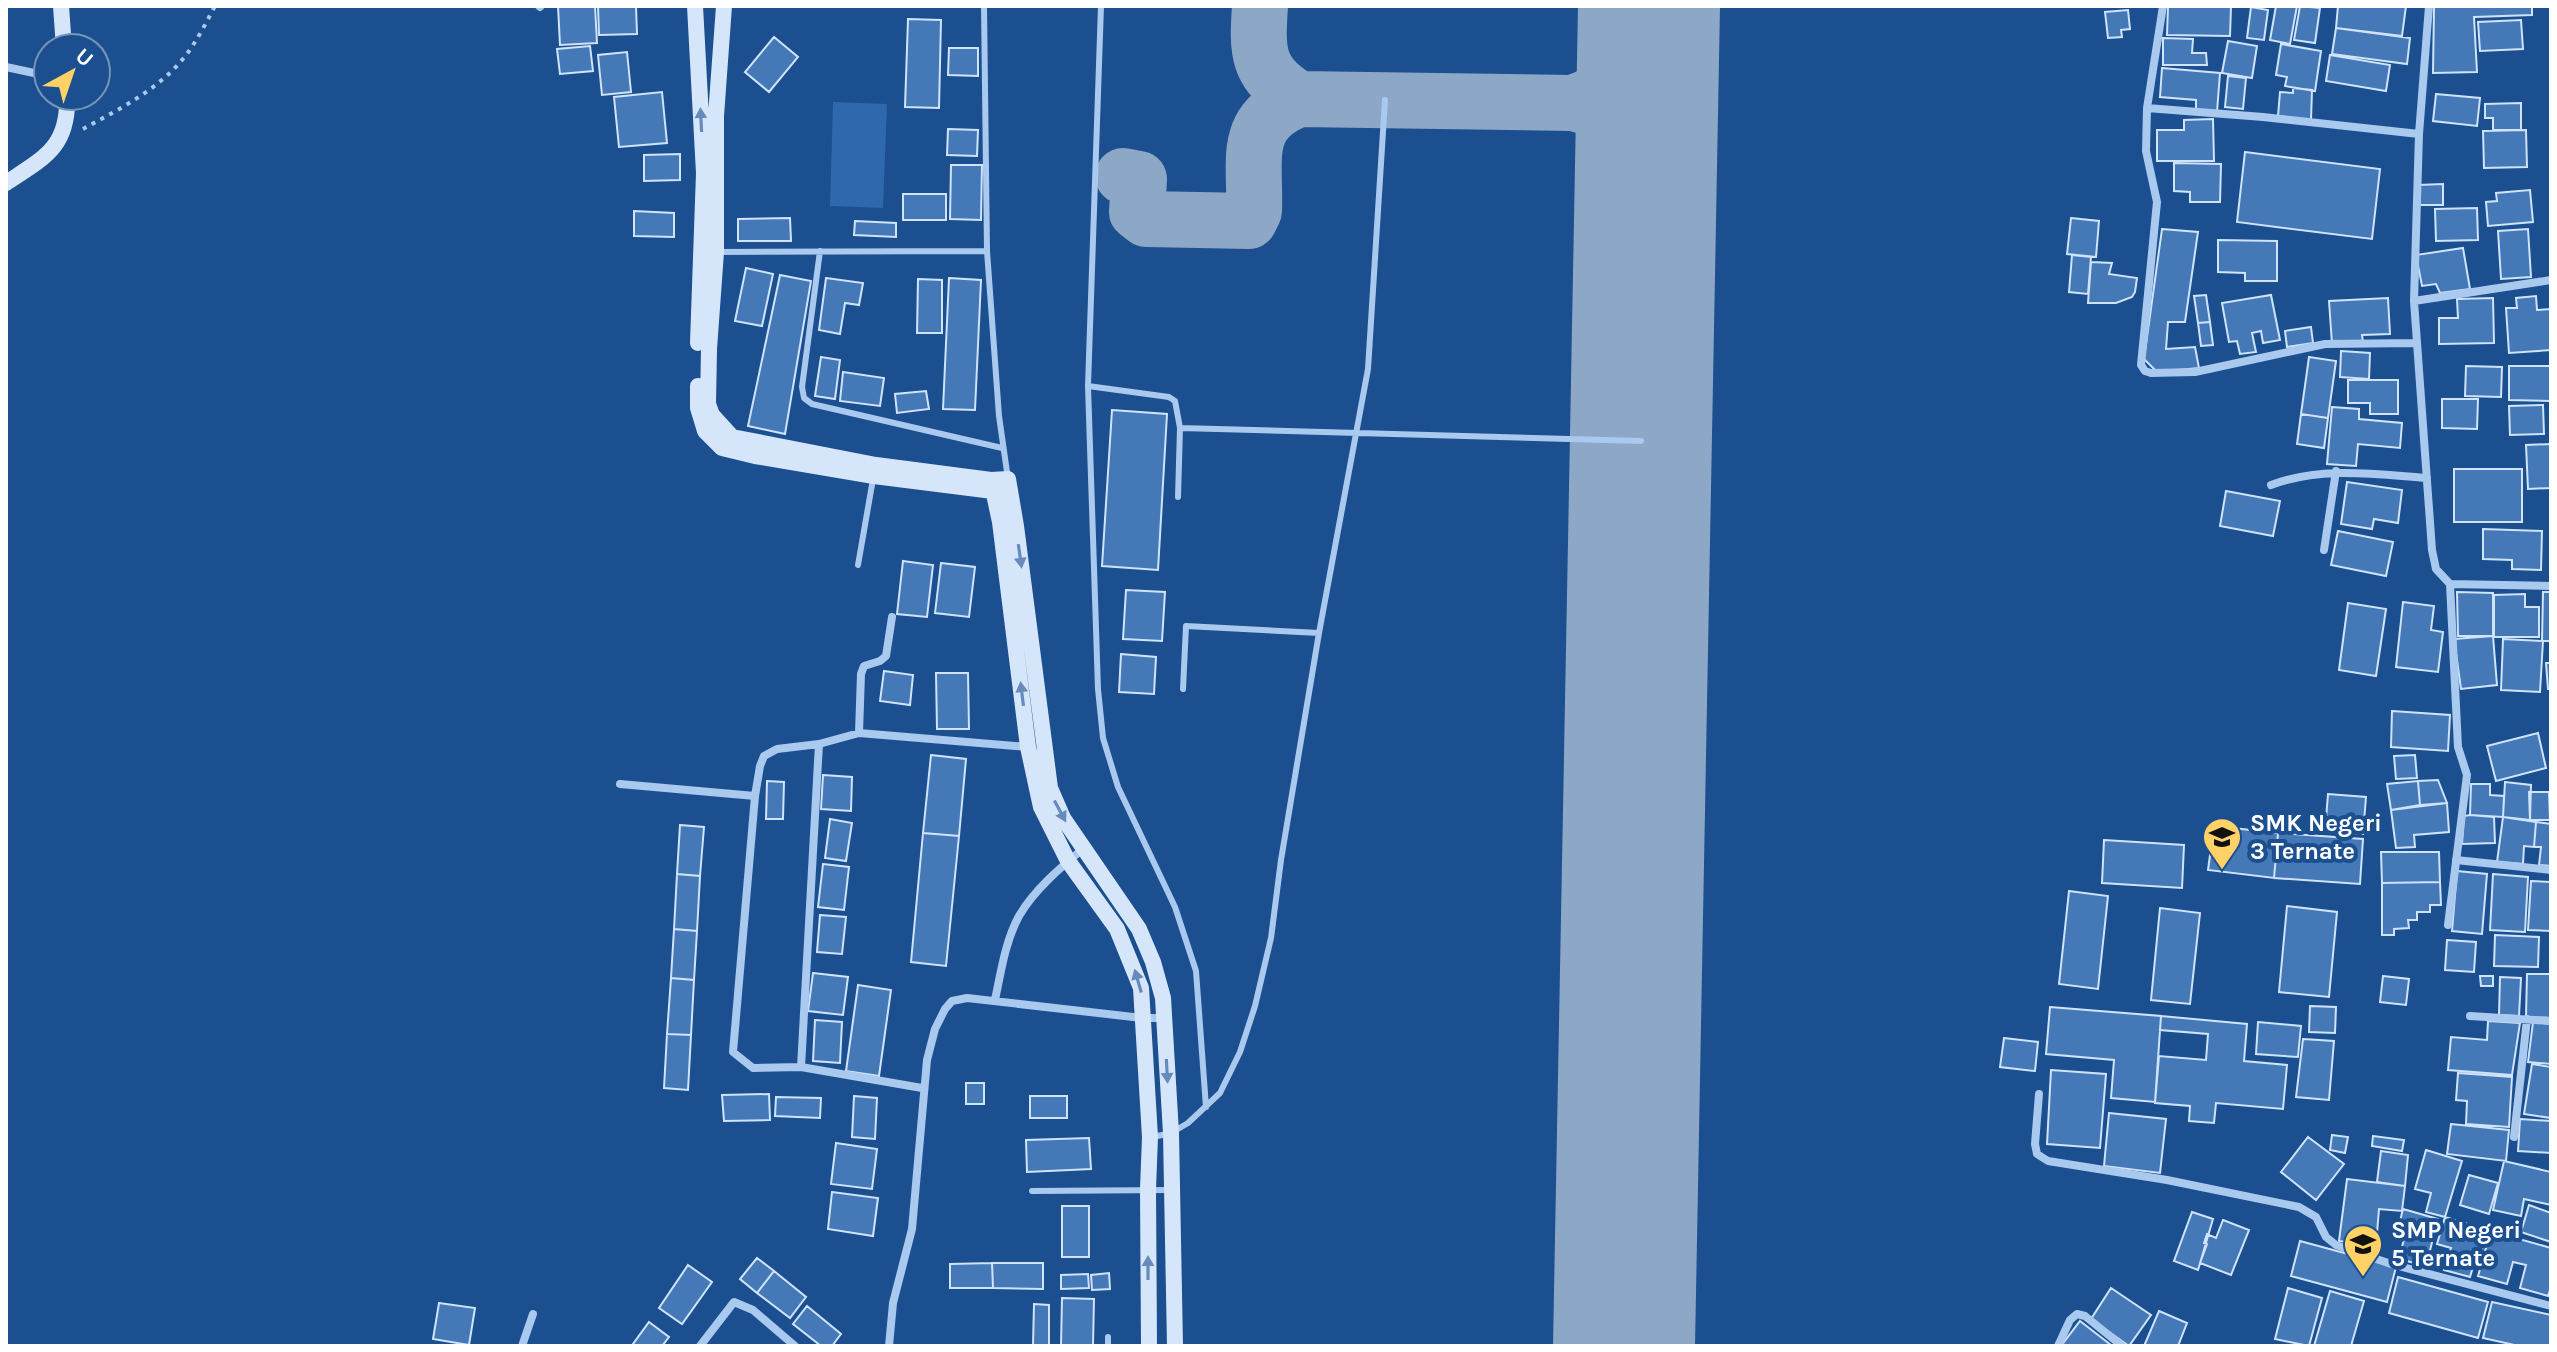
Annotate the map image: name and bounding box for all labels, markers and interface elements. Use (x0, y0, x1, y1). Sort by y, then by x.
north arrow (32, 32, 112, 112)
text: U (70, 43, 98, 72)
one-way arrow (695, 107, 708, 132)
one-way arrow (1014, 543, 1027, 568)
one-way arrow (1015, 681, 1028, 706)
one-way arrow (1054, 800, 1067, 823)
place label: SMK Negeri 3 Ternate (2250, 809, 2382, 865)
school or university icon: SMK Negeri 3 Ternate (2201, 816, 2243, 871)
one-way arrow (1131, 969, 1144, 993)
one-way arrow (1161, 1059, 1174, 1084)
place label: SMP Negeri 5 Ternate (2391, 1216, 2521, 1272)
school or university icon: SMP Negeri 5 Ternate (2342, 1223, 2384, 1278)
one-way arrow (1142, 1255, 1154, 1280)

